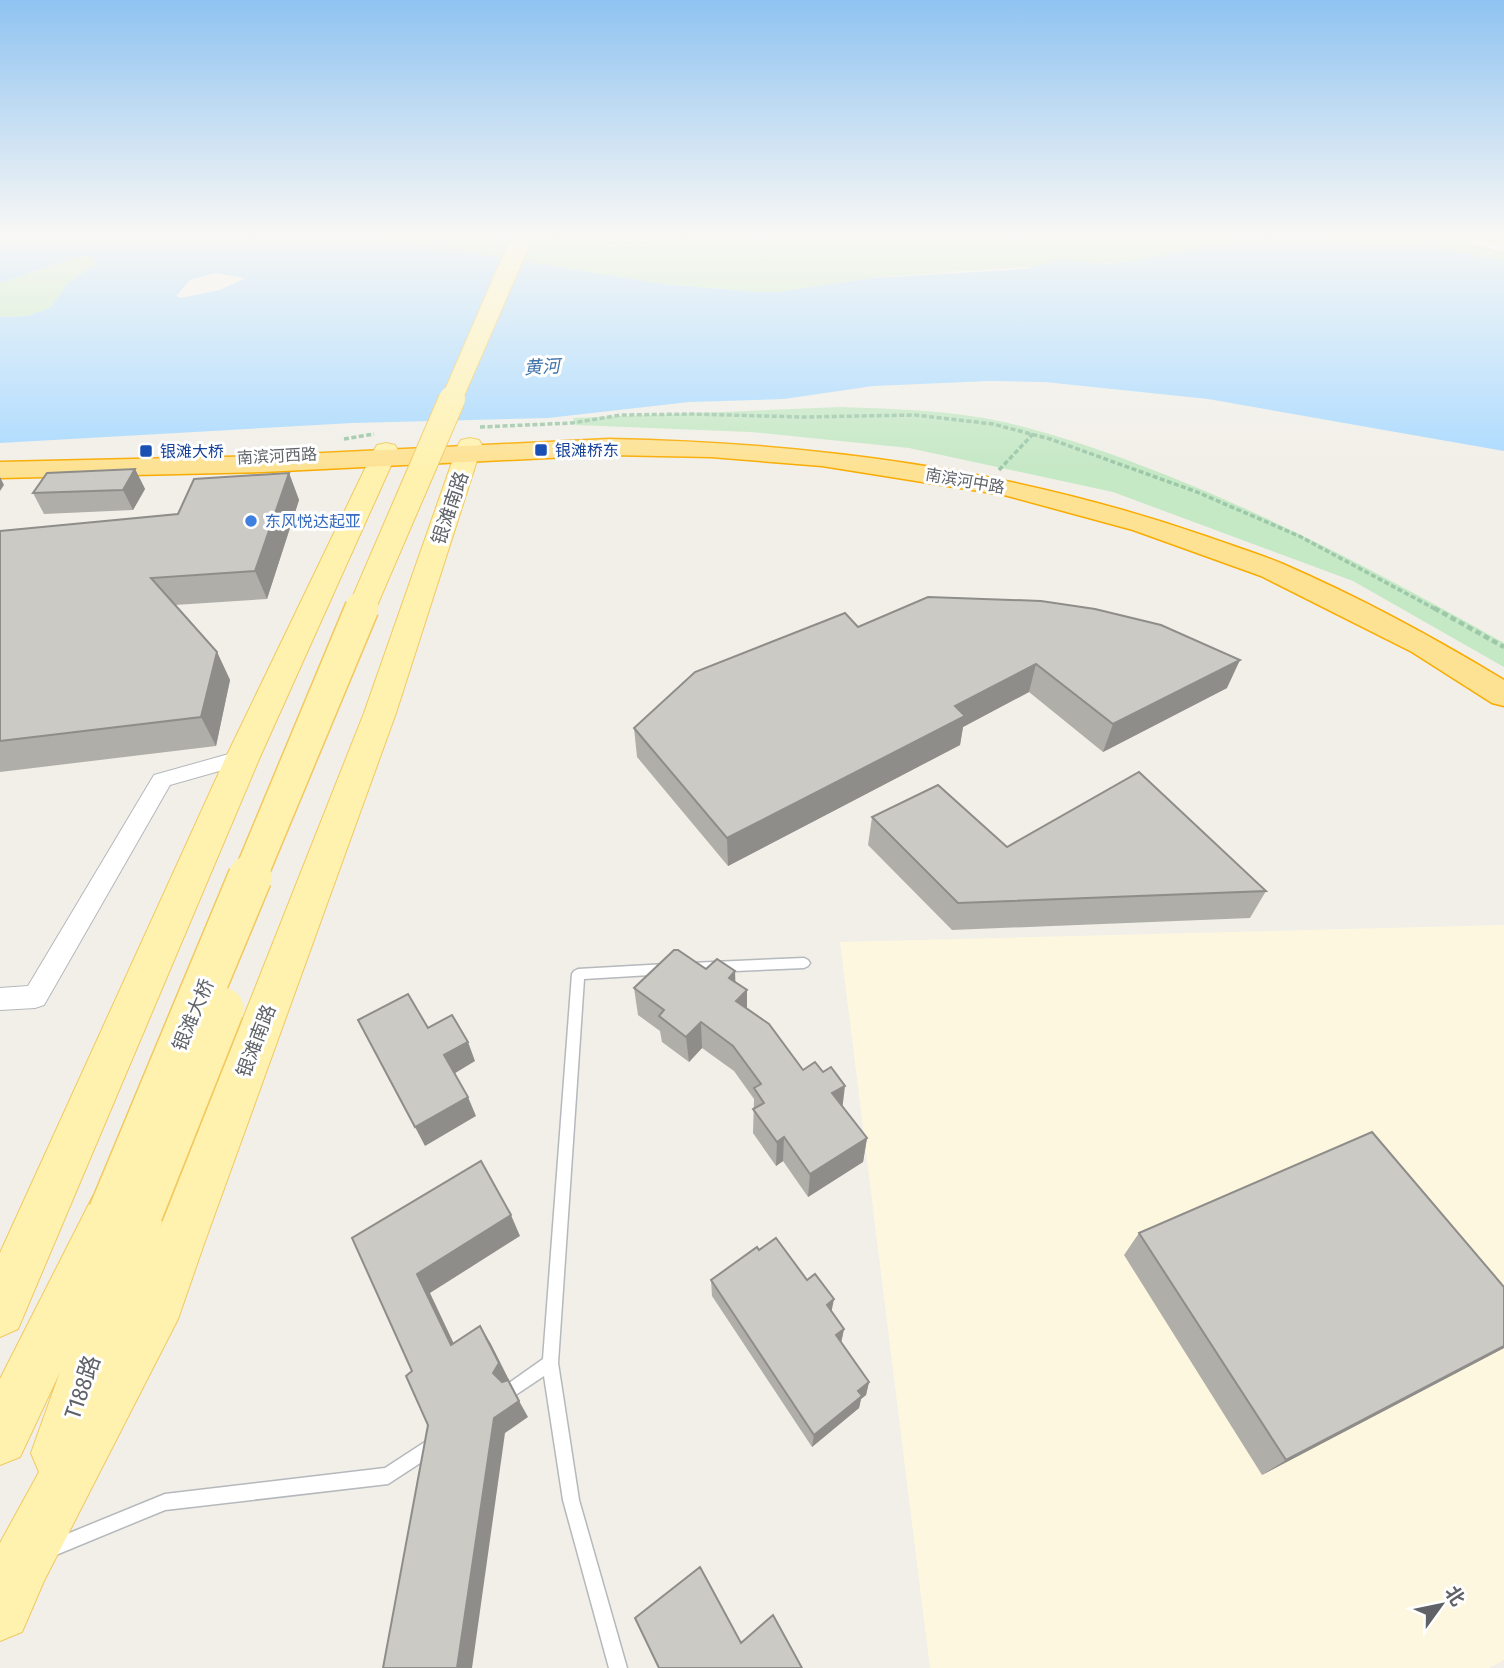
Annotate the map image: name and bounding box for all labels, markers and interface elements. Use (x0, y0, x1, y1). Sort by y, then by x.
water label: 黄河 (523, 355, 564, 379)
place label: 银滩桥东 (555, 441, 619, 460)
place label: 银滩大桥 (160, 442, 224, 461)
marker: 银滩桥东 (533, 442, 549, 458)
marker: 银滩大桥 (138, 443, 154, 459)
street label: 南滨河西路 (237, 444, 317, 468)
street label: 南滨河中路 (924, 465, 1006, 497)
street label: 银滩南路 (427, 468, 473, 548)
place label: 东风悦达起亚 (265, 512, 361, 531)
marker: 东风悦达起亚 (243, 513, 259, 529)
street label: 银滩大桥 (168, 976, 218, 1054)
street label: 银滩南路 (232, 1001, 280, 1081)
street label: T188路 (58, 1352, 106, 1422)
north arrow (1406, 1570, 1476, 1640)
text: 北 (1440, 1582, 1470, 1610)

